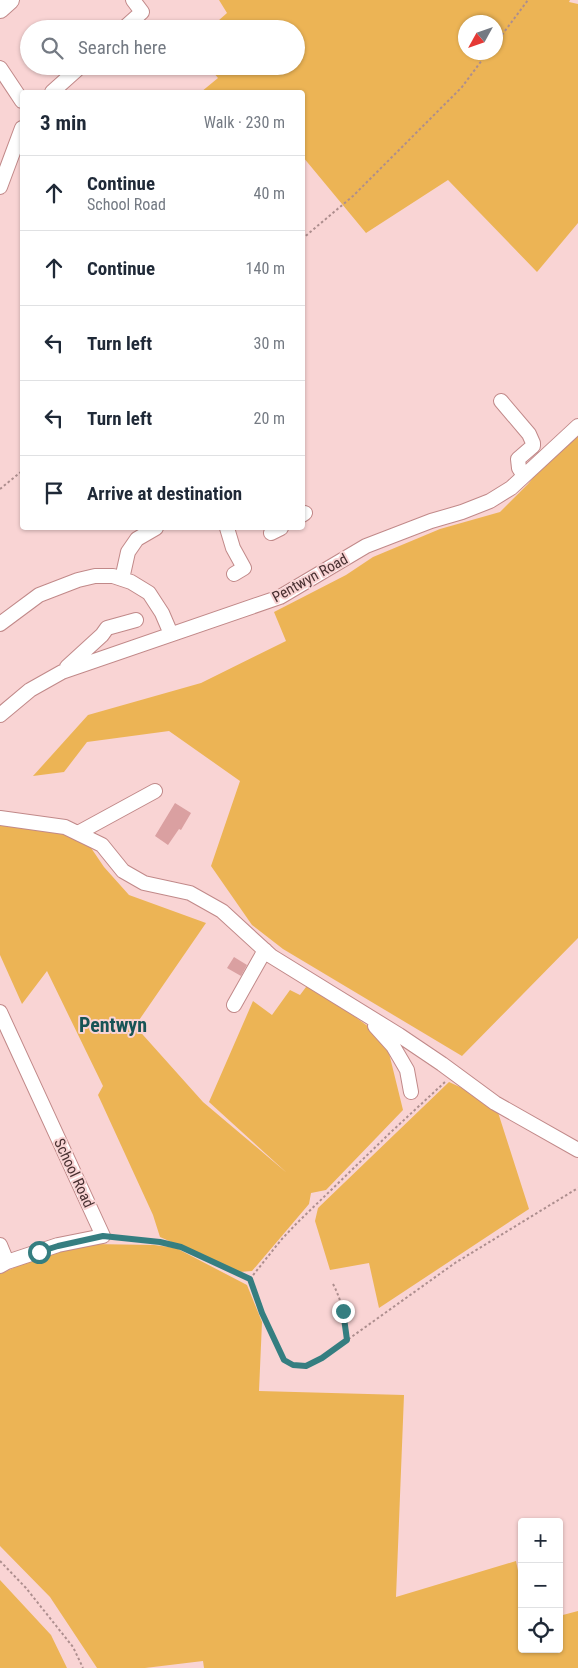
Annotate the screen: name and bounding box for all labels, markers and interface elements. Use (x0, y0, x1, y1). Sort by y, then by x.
north arrow (458, 15, 503, 60)
search box (20, 20, 305, 75)
icon: search (38, 34, 66, 62)
text: Search here (78, 36, 166, 59)
text: 3 min (40, 111, 87, 135)
text: Walk · 230 m (204, 113, 285, 132)
text: Continue (87, 172, 155, 195)
icon: ahead (40, 179, 68, 207)
text: 40 m (253, 184, 285, 203)
text: School Road (87, 195, 166, 214)
icon: ahead (40, 254, 68, 282)
text: Continue (87, 257, 155, 280)
text: 140 m (246, 259, 285, 278)
icon: left (40, 329, 68, 357)
text: Turn left (87, 332, 152, 355)
text: 30 m (253, 334, 285, 353)
icon: left (40, 404, 68, 432)
text: Turn left (87, 407, 152, 430)
text: 20 m (253, 409, 285, 428)
icon: arrive (40, 479, 68, 507)
text: Arrive at destination (87, 482, 242, 505)
street label: Pentwyn Road (269, 550, 351, 606)
district label: Pentwyn (79, 1013, 147, 1037)
street label: School Road (50, 1136, 98, 1210)
route start (28, 1241, 51, 1264)
route end (332, 1300, 355, 1323)
map controls (518, 1518, 563, 1653)
button: + (518, 1518, 563, 1563)
button: − (518, 1563, 563, 1608)
button: locate (518, 1608, 563, 1653)

